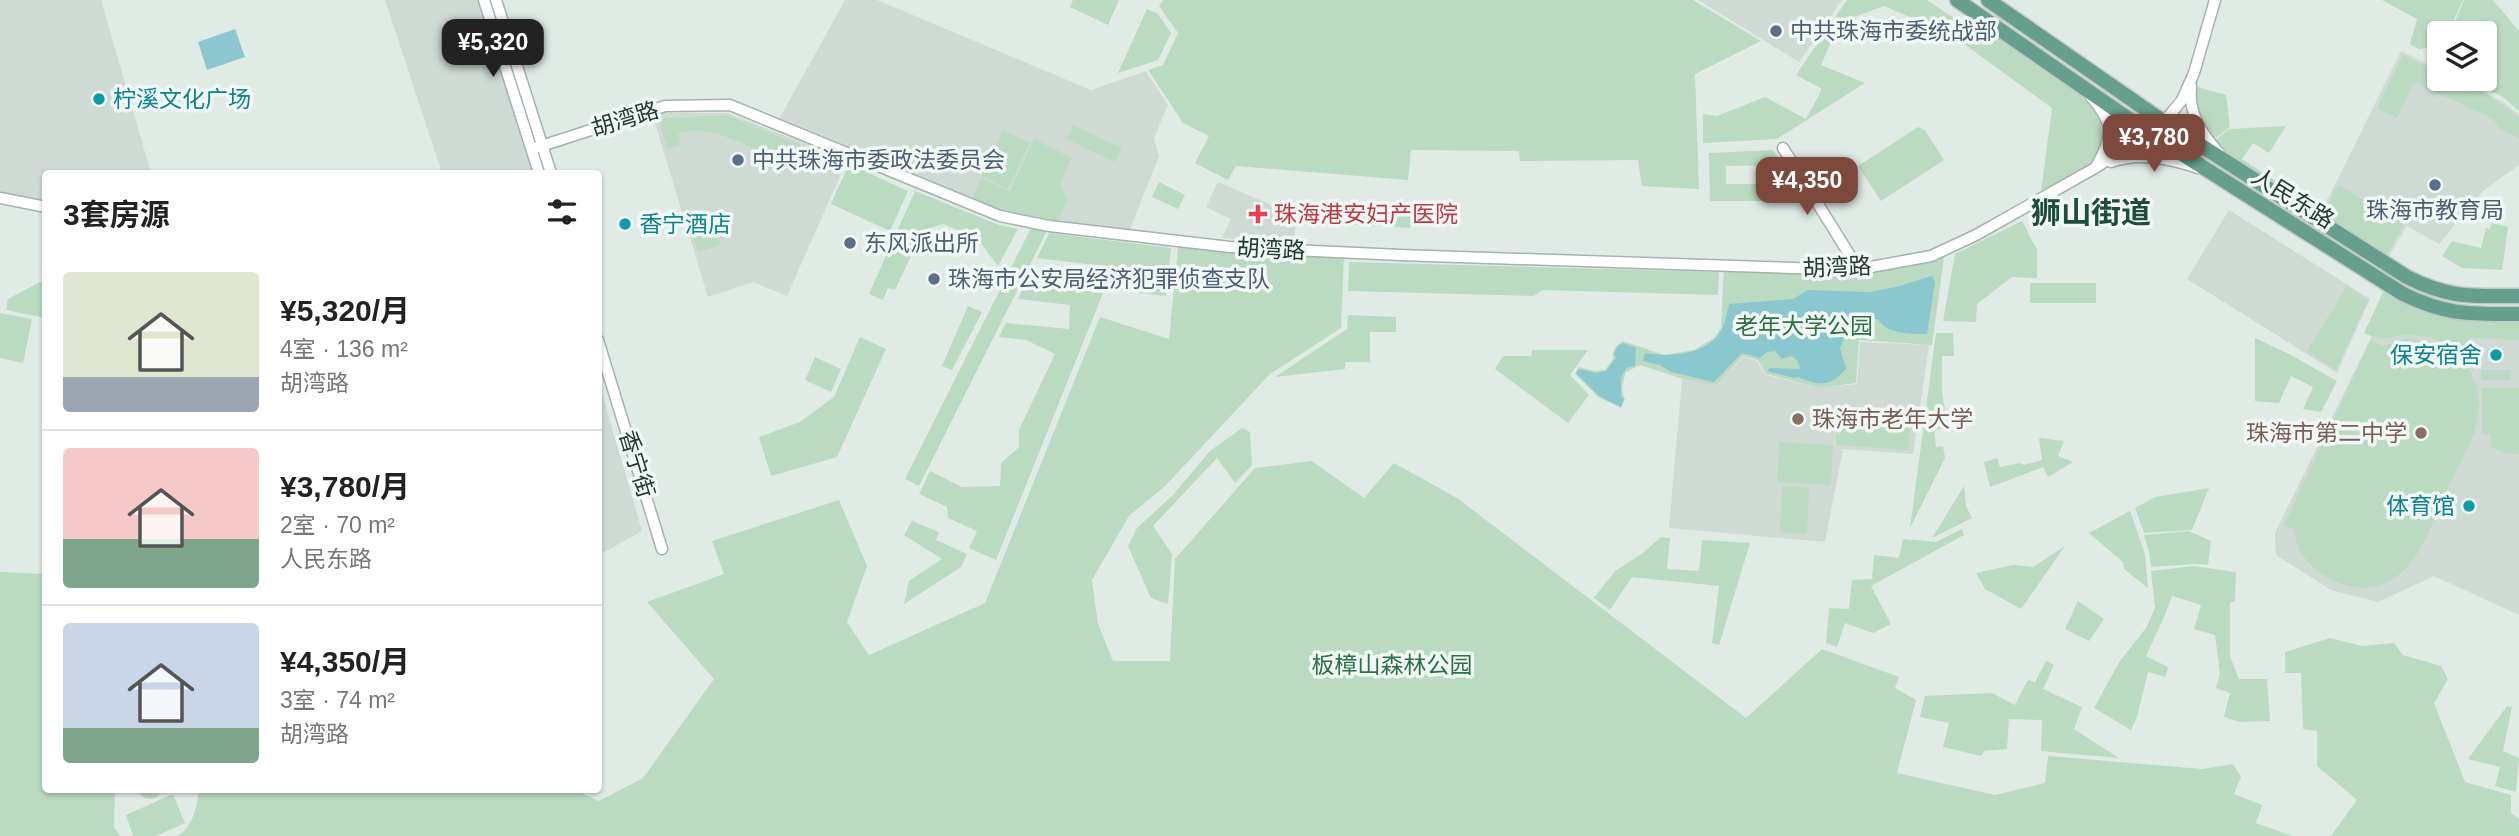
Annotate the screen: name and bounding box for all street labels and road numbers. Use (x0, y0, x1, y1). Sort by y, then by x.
street label: 胡湾路 (588, 96, 662, 142)
street label: 人民东路 (2247, 163, 2339, 233)
street label: 胡湾路 (1236, 234, 1306, 264)
street label: 胡湾路 (1802, 253, 1872, 281)
street label: 香宁街 (614, 427, 660, 501)

